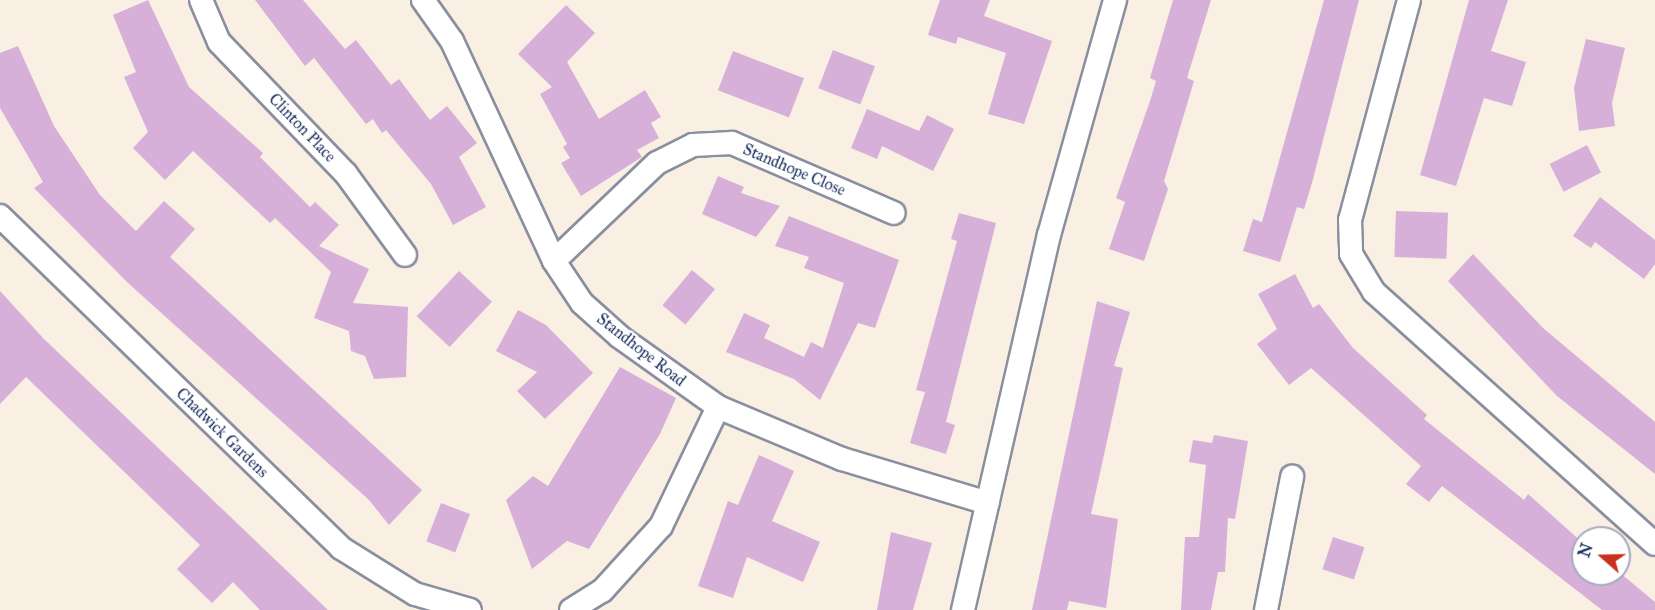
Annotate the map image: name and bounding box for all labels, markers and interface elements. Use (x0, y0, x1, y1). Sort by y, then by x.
street label: Clinton Place (265, 90, 339, 166)
street label: Standhope Close (740, 140, 848, 200)
street label: Standhope Road (593, 309, 689, 391)
street label: Chadwick Gardens (172, 384, 272, 482)
north arrow (1571, 526, 1631, 586)
text: N (1574, 541, 1597, 560)

